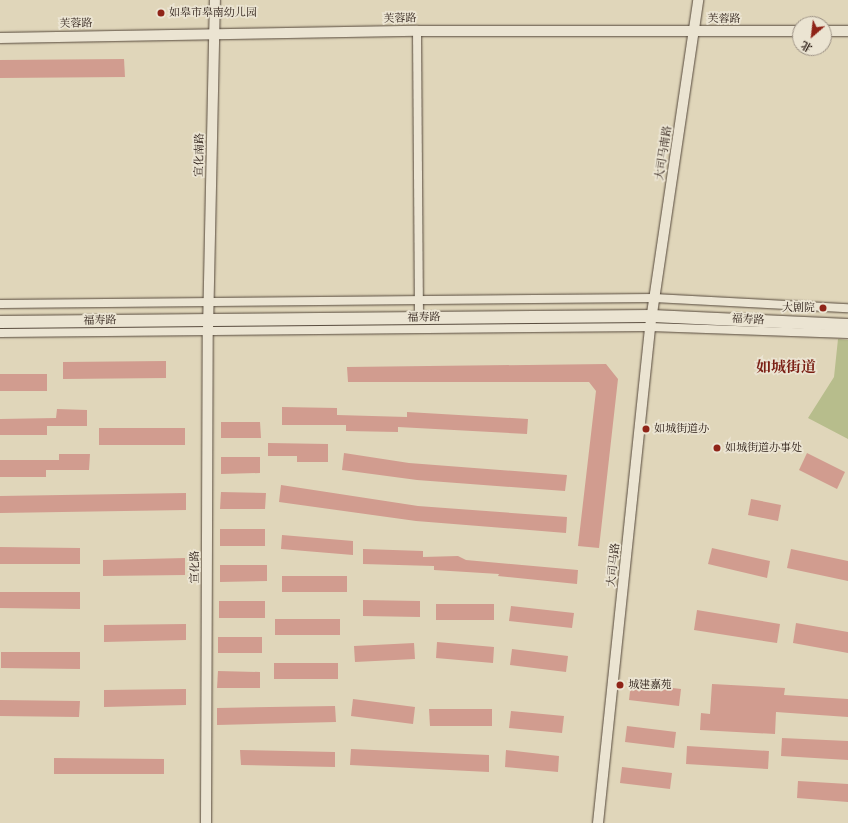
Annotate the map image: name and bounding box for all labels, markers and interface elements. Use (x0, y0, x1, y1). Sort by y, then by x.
place label: 如皋市皋南幼儿园 (169, 6, 257, 20)
marker: 如皋市皋南幼儿园 (156, 8, 166, 18)
street label: 芙蓉路 (383, 12, 417, 26)
street label: 芙蓉路 (708, 12, 740, 26)
north arrow (792, 16, 832, 56)
street label: 芙蓉路 (59, 17, 93, 31)
text: 北 (798, 37, 815, 55)
street label: 大司马南路 (653, 125, 675, 181)
street label: 宣化南路 (193, 133, 207, 177)
place label: 大剧院 (782, 301, 815, 315)
marker: 大剧院 (818, 303, 828, 313)
street label: 福寿路 (407, 311, 441, 325)
street label: 福寿路 (731, 313, 765, 327)
street label: 福寿路 (83, 314, 117, 328)
district label: 如城街道 (756, 359, 816, 377)
place label: 如城街道办 (654, 422, 709, 436)
marker: 如城街道办 (641, 424, 651, 434)
place label: 如城街道办事处 (725, 441, 802, 455)
marker: 如城街道办事处 (712, 443, 722, 453)
street label: 大司马路 (605, 542, 623, 588)
street label: 宣化路 (188, 551, 202, 583)
place label: 城建嘉苑 (628, 678, 672, 692)
marker: 城建嘉苑 (615, 680, 625, 690)

